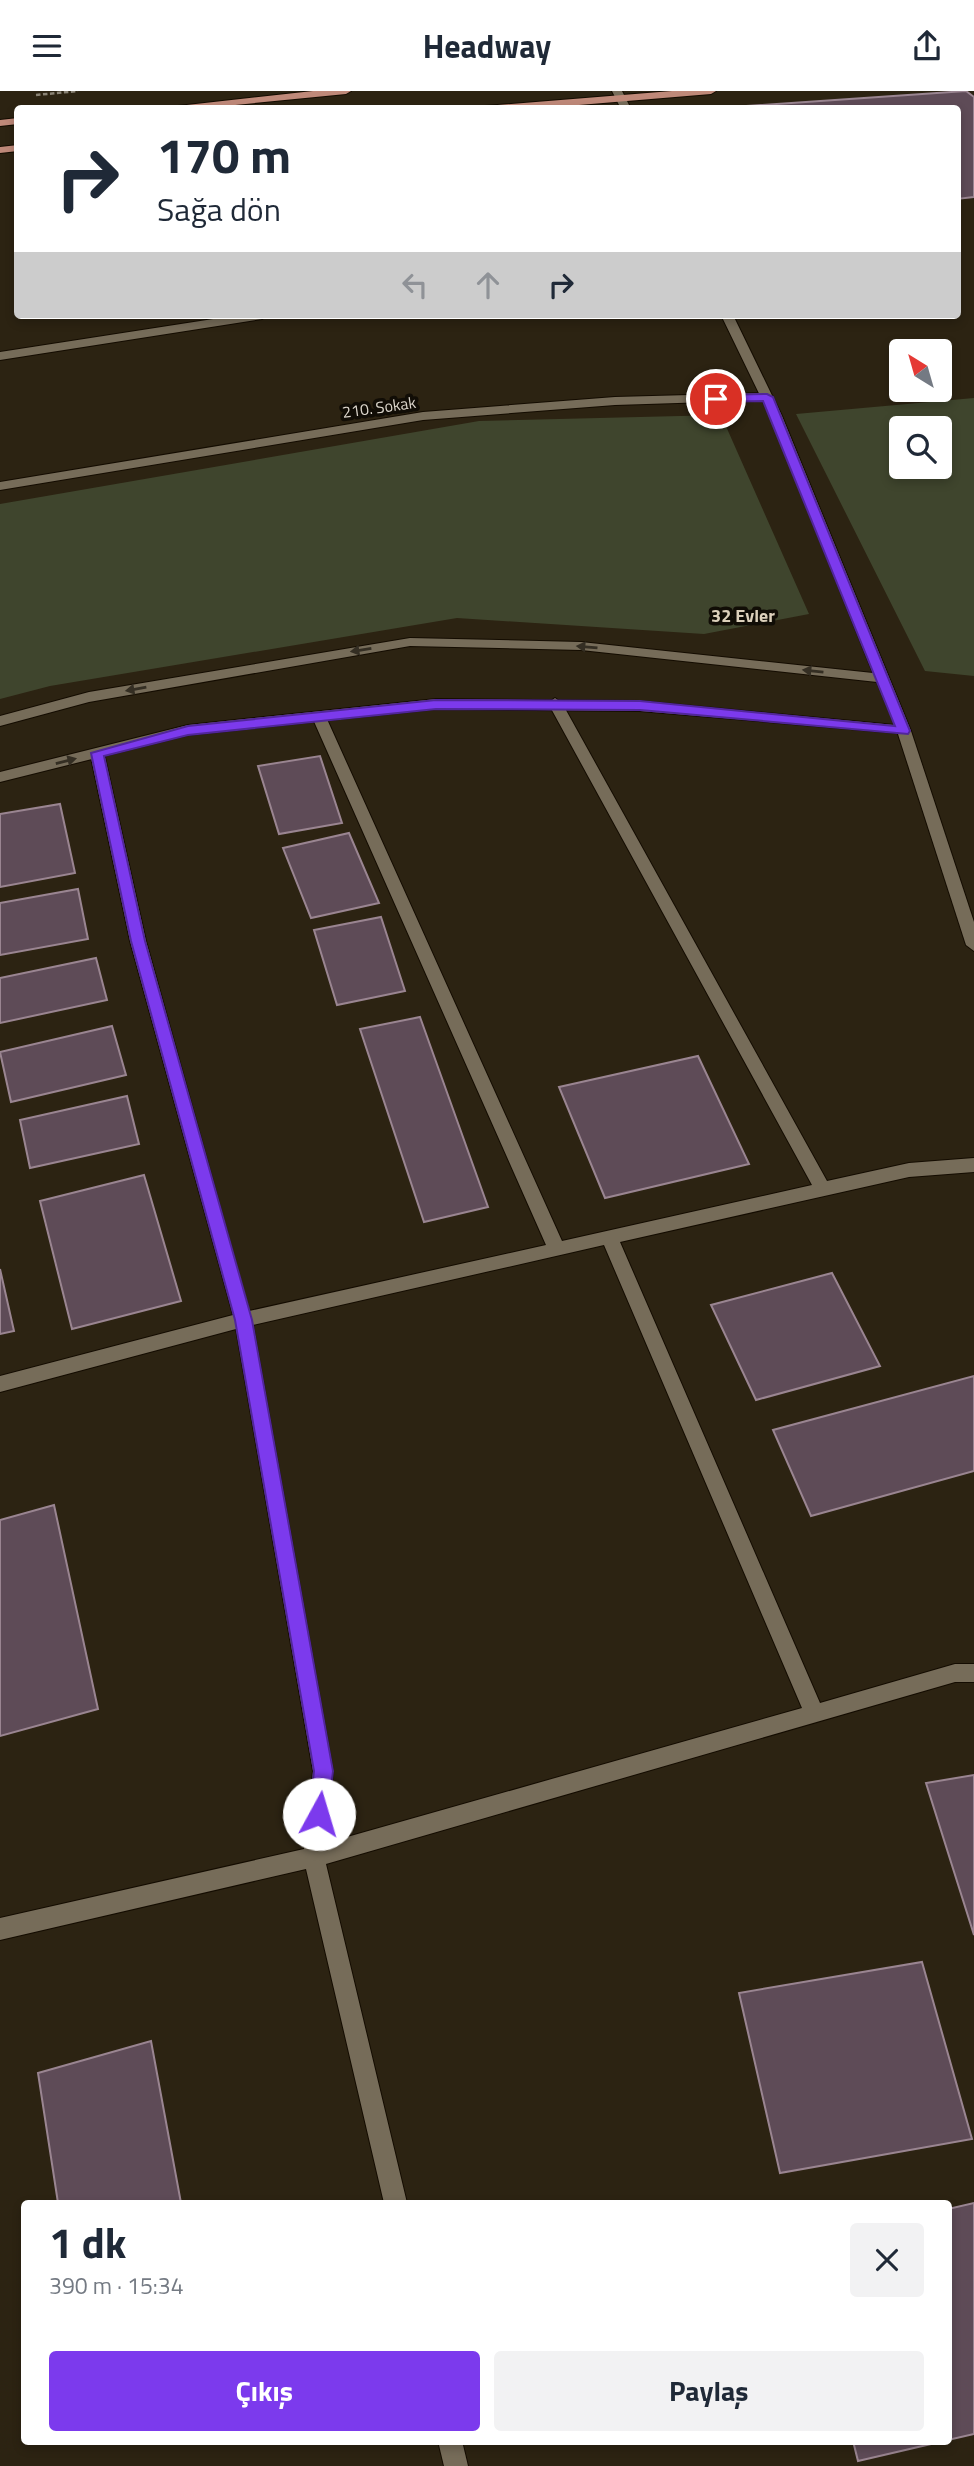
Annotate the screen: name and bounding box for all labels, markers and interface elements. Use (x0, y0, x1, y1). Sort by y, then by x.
text: Headway (423, 22, 551, 70)
icon: menu (28, 27, 66, 65)
icon: share (908, 27, 946, 65)
text: 170 m (157, 117, 291, 192)
icon: right (42, 133, 133, 224)
text: Sağa dön (157, 185, 281, 233)
icon: left (396, 266, 434, 304)
icon: ahead (469, 266, 507, 304)
icon: right (542, 266, 580, 304)
north arrow (889, 339, 952, 403)
map controls (889, 339, 952, 479)
pin (686, 369, 746, 429)
icon: arrive (697, 380, 735, 418)
street label: 210. Sokak (341, 390, 418, 424)
button: search (889, 416, 952, 479)
district label: 32 Evler (711, 602, 775, 629)
one-way arrow (576, 641, 598, 652)
one-way arrow (349, 645, 371, 656)
one-way arrow (802, 665, 824, 676)
one-way arrow (125, 684, 147, 695)
one-way arrow (55, 755, 77, 766)
position arrow (282, 1777, 356, 1851)
text: 1 dk (49, 2210, 126, 2274)
button: close (850, 2223, 924, 2297)
text: 390 m · 15:34 (49, 2268, 184, 2303)
button: Çıkış (49, 2351, 480, 2431)
button: Paylaş (494, 2351, 924, 2431)

